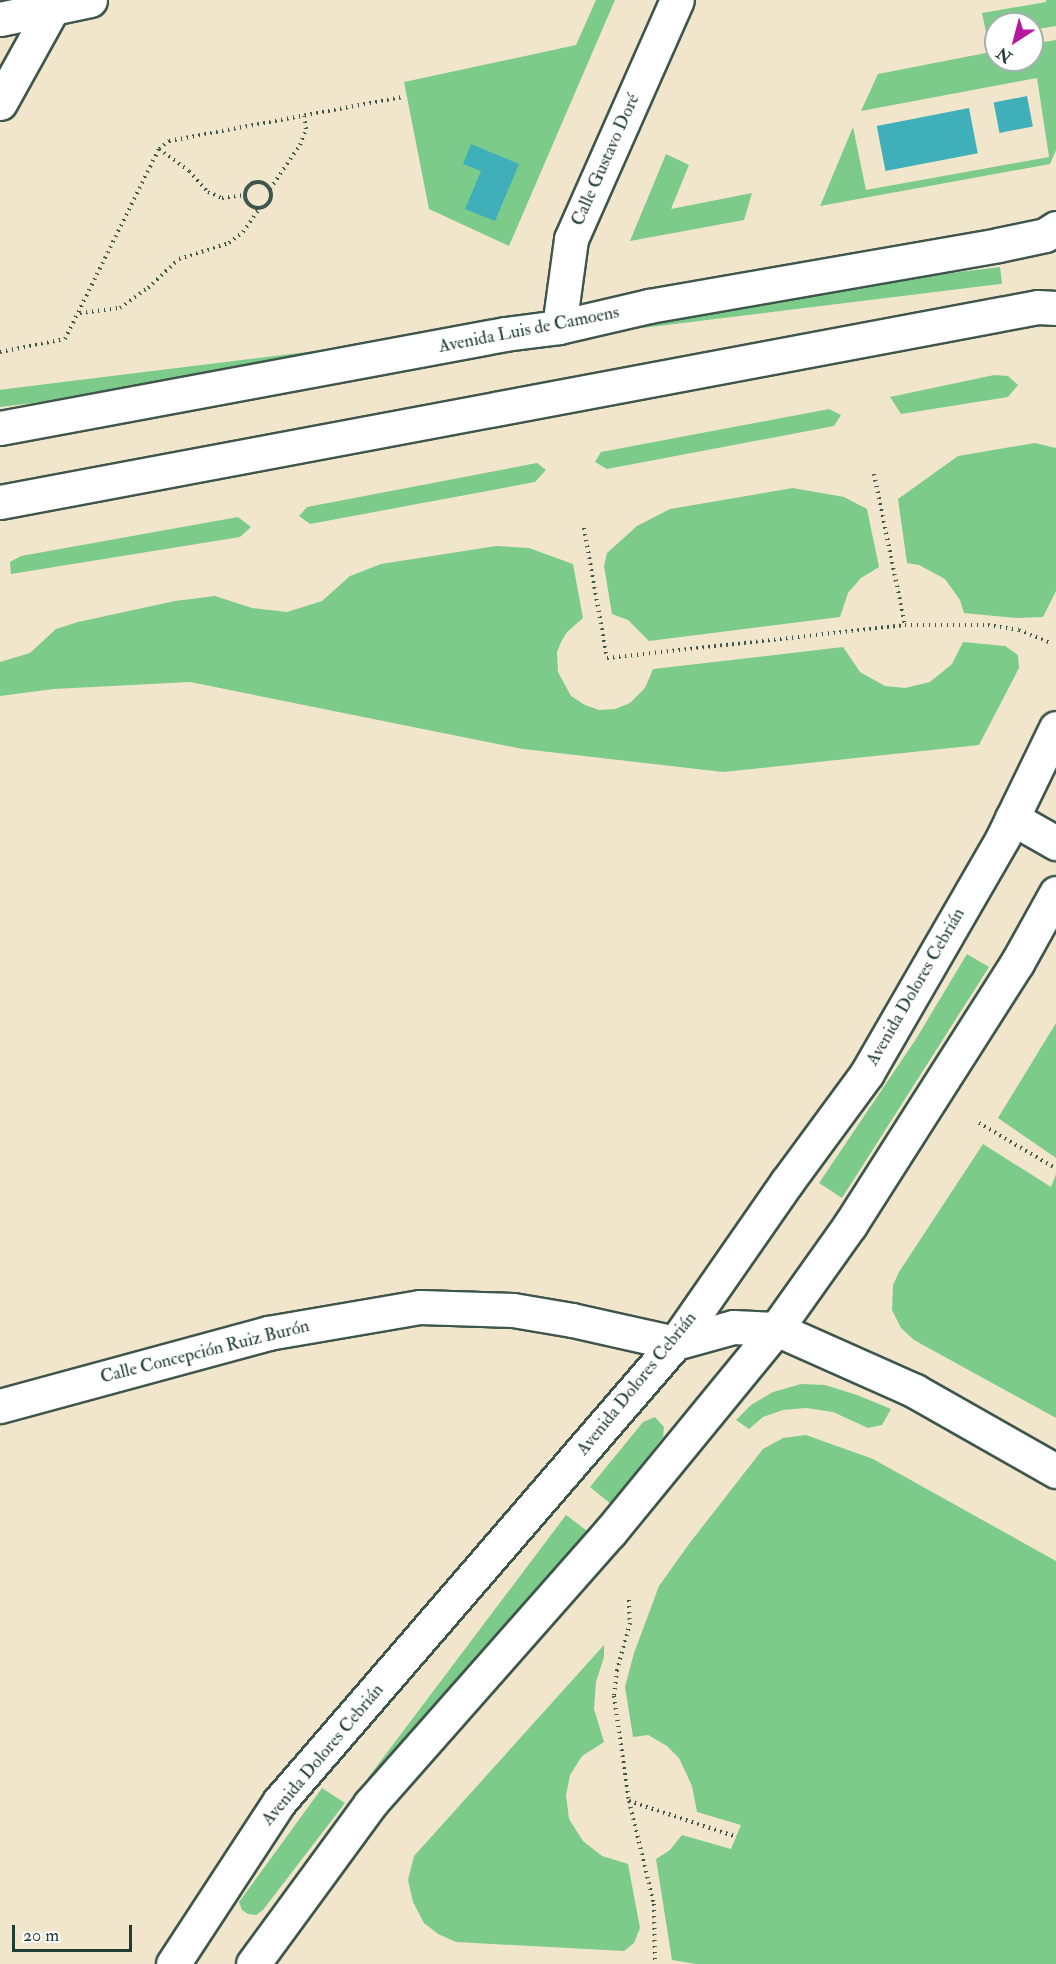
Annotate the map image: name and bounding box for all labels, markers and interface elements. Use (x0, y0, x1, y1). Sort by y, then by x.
north arrow (984, 12, 1044, 72)
text: N (993, 43, 1016, 67)
street label: Calle Gustavo Doré (567, 91, 645, 229)
street label: Avenida Luis de Camoens (437, 302, 621, 358)
street label: Avenida Dolores Cebrián (862, 904, 970, 1070)
street label: Avenida Dolores Cebrián (572, 1308, 702, 1460)
street label: Calle Concepción Ruiz Burón (98, 1316, 312, 1388)
street label: Avenida Dolores Cebrián (257, 1680, 389, 1830)
scale bar (15, 1913, 135, 1951)
text: 20 m (23, 1924, 59, 1947)

